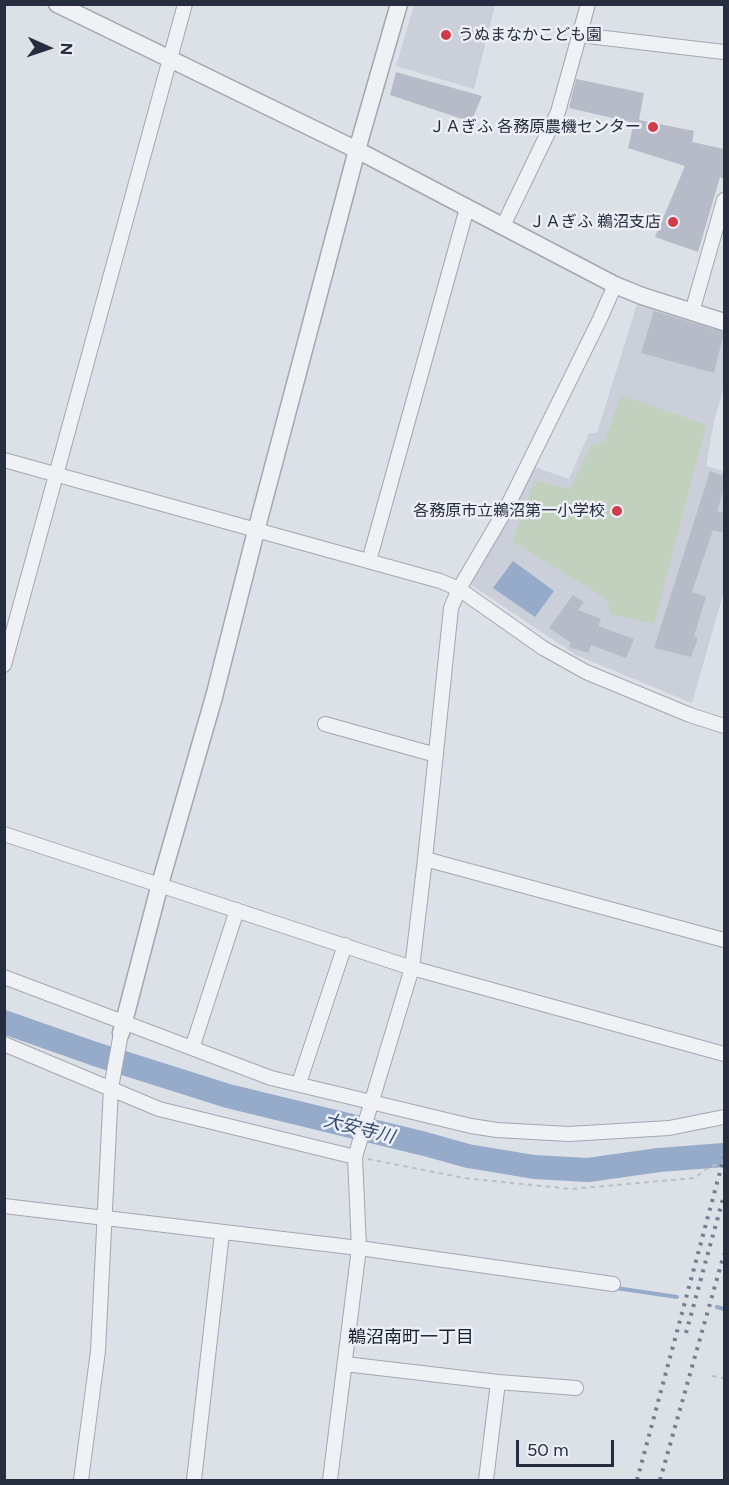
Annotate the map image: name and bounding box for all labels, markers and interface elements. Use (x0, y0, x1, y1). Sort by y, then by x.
north arrow (18, 18, 78, 78)
place label: うぬまなかこども園 (458, 25, 602, 45)
marker: うぬまなかこども園 (439, 28, 453, 42)
text: N (57, 42, 76, 56)
place label: ＪＡぎふ 各務原農機センター (429, 117, 641, 137)
marker: ＪＡぎふ 各務原農機センター (646, 120, 660, 134)
place label: ＪＡぎふ 鵜沼支店 (529, 212, 661, 232)
marker: ＪＡぎふ 鵜沼支店 (666, 215, 680, 229)
place label: 各務原市立鵜沼第一小学校 (413, 501, 605, 521)
marker: 各務原市立鵜沼第一小学校 (610, 504, 624, 518)
water label: 大安寺川 (321, 1110, 397, 1148)
district label: 鵜沼南町一丁目 (348, 1327, 474, 1349)
scale bar (519, 1428, 616, 1466)
text: 50 m (527, 1439, 569, 1461)

